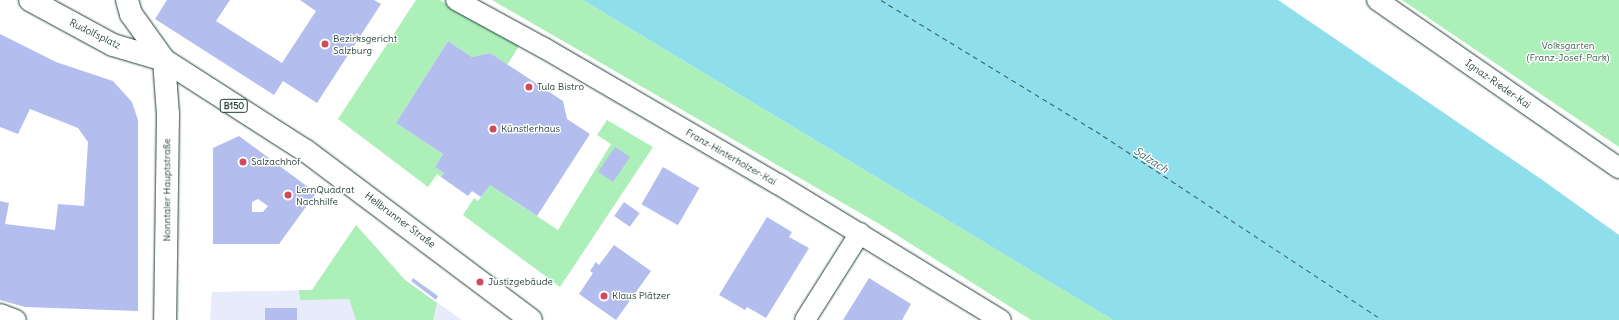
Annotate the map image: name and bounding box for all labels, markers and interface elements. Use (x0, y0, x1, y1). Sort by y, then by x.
street label: Rudolfsplatz (67, 16, 123, 52)
place label: Bezirksgericht Salzburg (333, 32, 397, 56)
marker: Bezirksgericht Salzburg (320, 39, 330, 49)
park label: Volksgarten (Franz-Josef-Park) (1526, 39, 1610, 62)
street label: Ignaz-Rieder-Kai (1463, 57, 1533, 111)
place label: Tula Bistro (537, 81, 584, 93)
marker: Tula Bistro (524, 82, 534, 92)
road number: B150 (219, 99, 249, 113)
place label: Künstlerhaus (501, 123, 560, 135)
marker: Künstlerhaus (488, 124, 498, 134)
street label: Franz-Hinterholzer-Kai (684, 126, 778, 188)
street label: Nonntaler Hauptstraße (161, 138, 173, 242)
water label: Salzach (1131, 144, 1171, 176)
place label: Salzachhof (251, 156, 300, 168)
marker: Salzachhof (238, 157, 248, 167)
place label: LernQuadrat Nachhilfe (296, 183, 354, 206)
marker: LernQuadrat Nachhilfe (283, 190, 293, 200)
street label: Hellbrunner Straße (362, 190, 438, 250)
place label: Justizgebäude (488, 276, 553, 288)
marker: Justizgebäude (475, 277, 485, 287)
place label: Klaus Plätzer (612, 290, 670, 302)
marker: Klaus Plätzer (599, 291, 609, 301)

